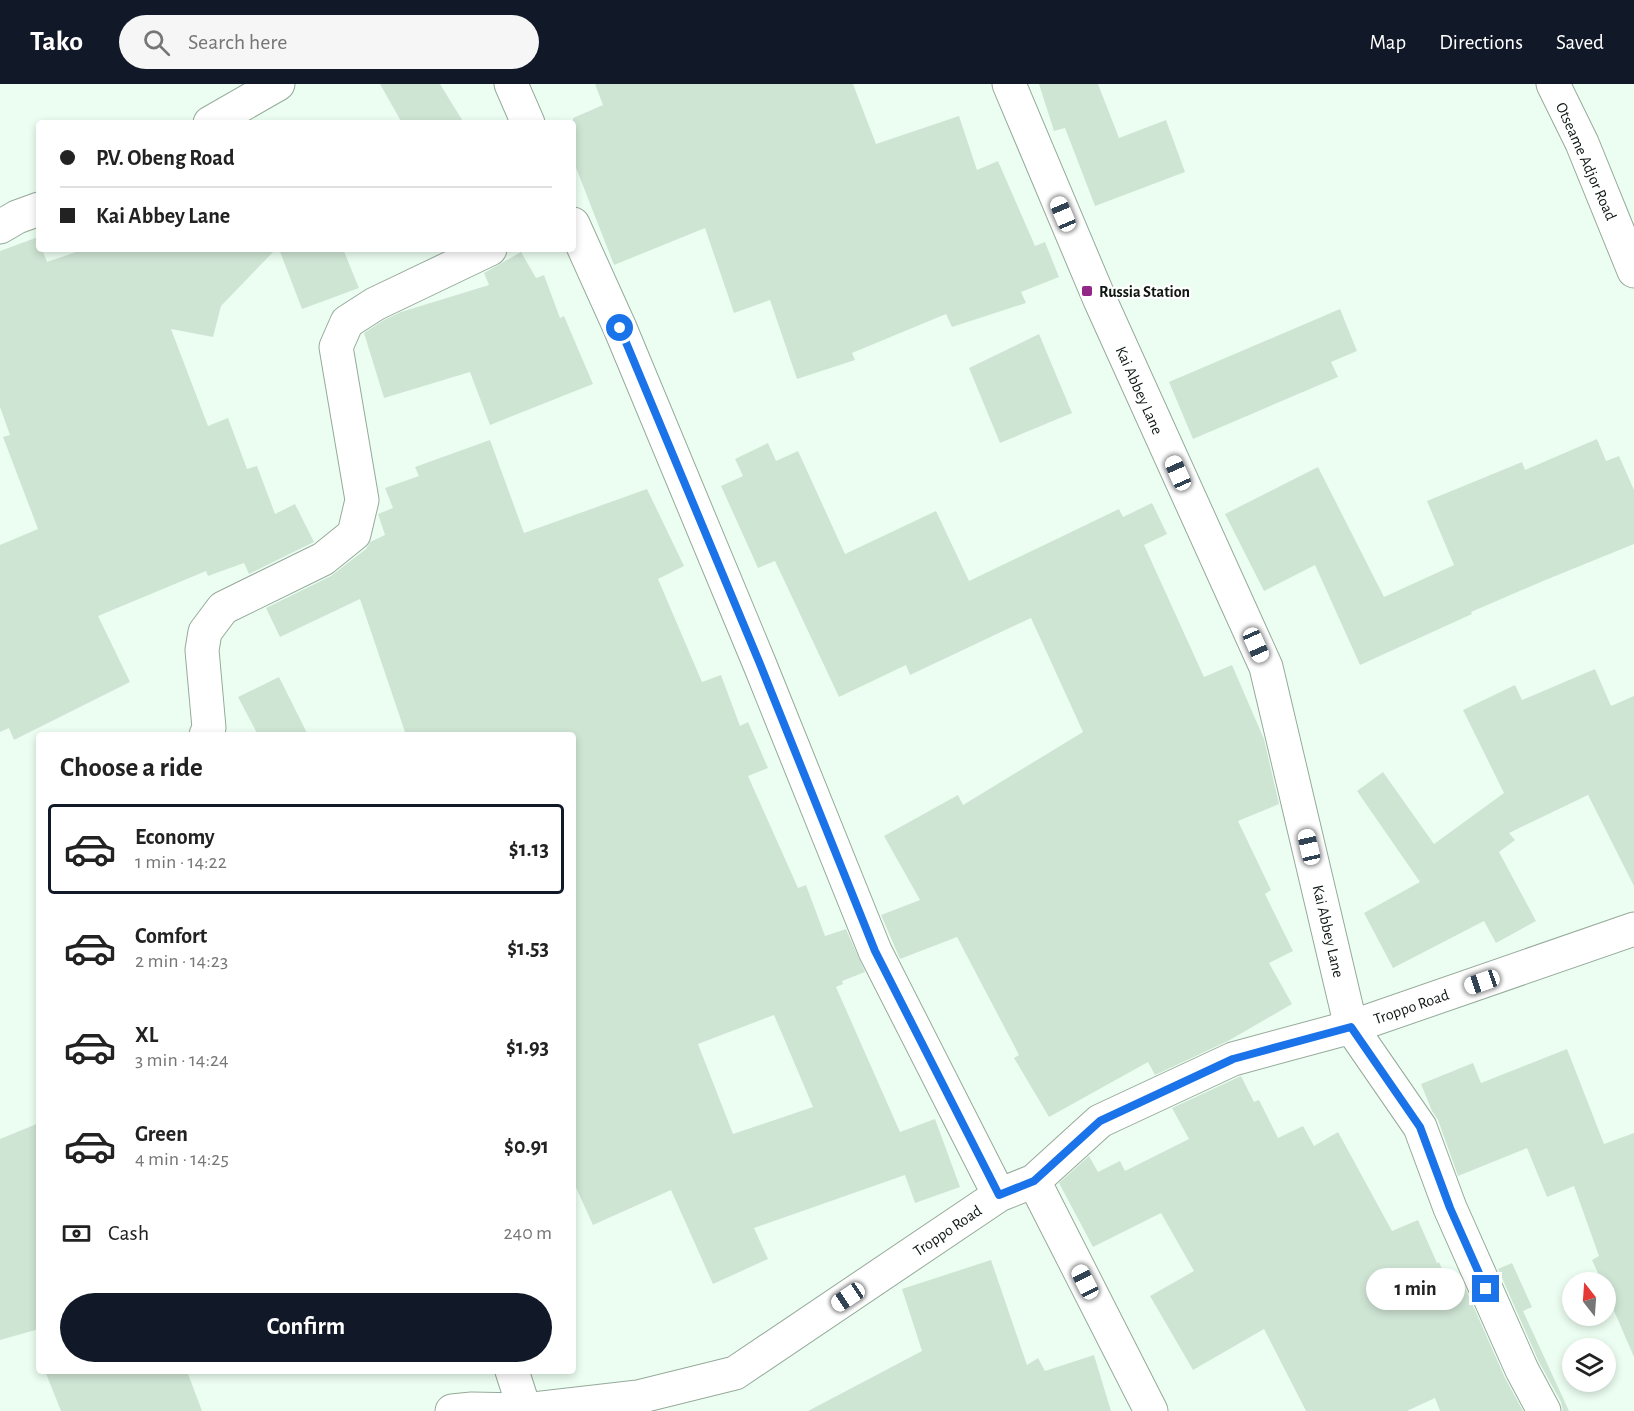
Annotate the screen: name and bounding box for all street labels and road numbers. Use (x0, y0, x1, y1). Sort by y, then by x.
street label: Otseame Adjor Road (1552, 100, 1619, 223)
street label: Kai Abbey Lane (1112, 344, 1166, 437)
street label: Kai Abbey Lane (1309, 883, 1346, 979)
street label: Troppo Road (1372, 987, 1451, 1027)
street label: Troppo Road (911, 1202, 985, 1259)

